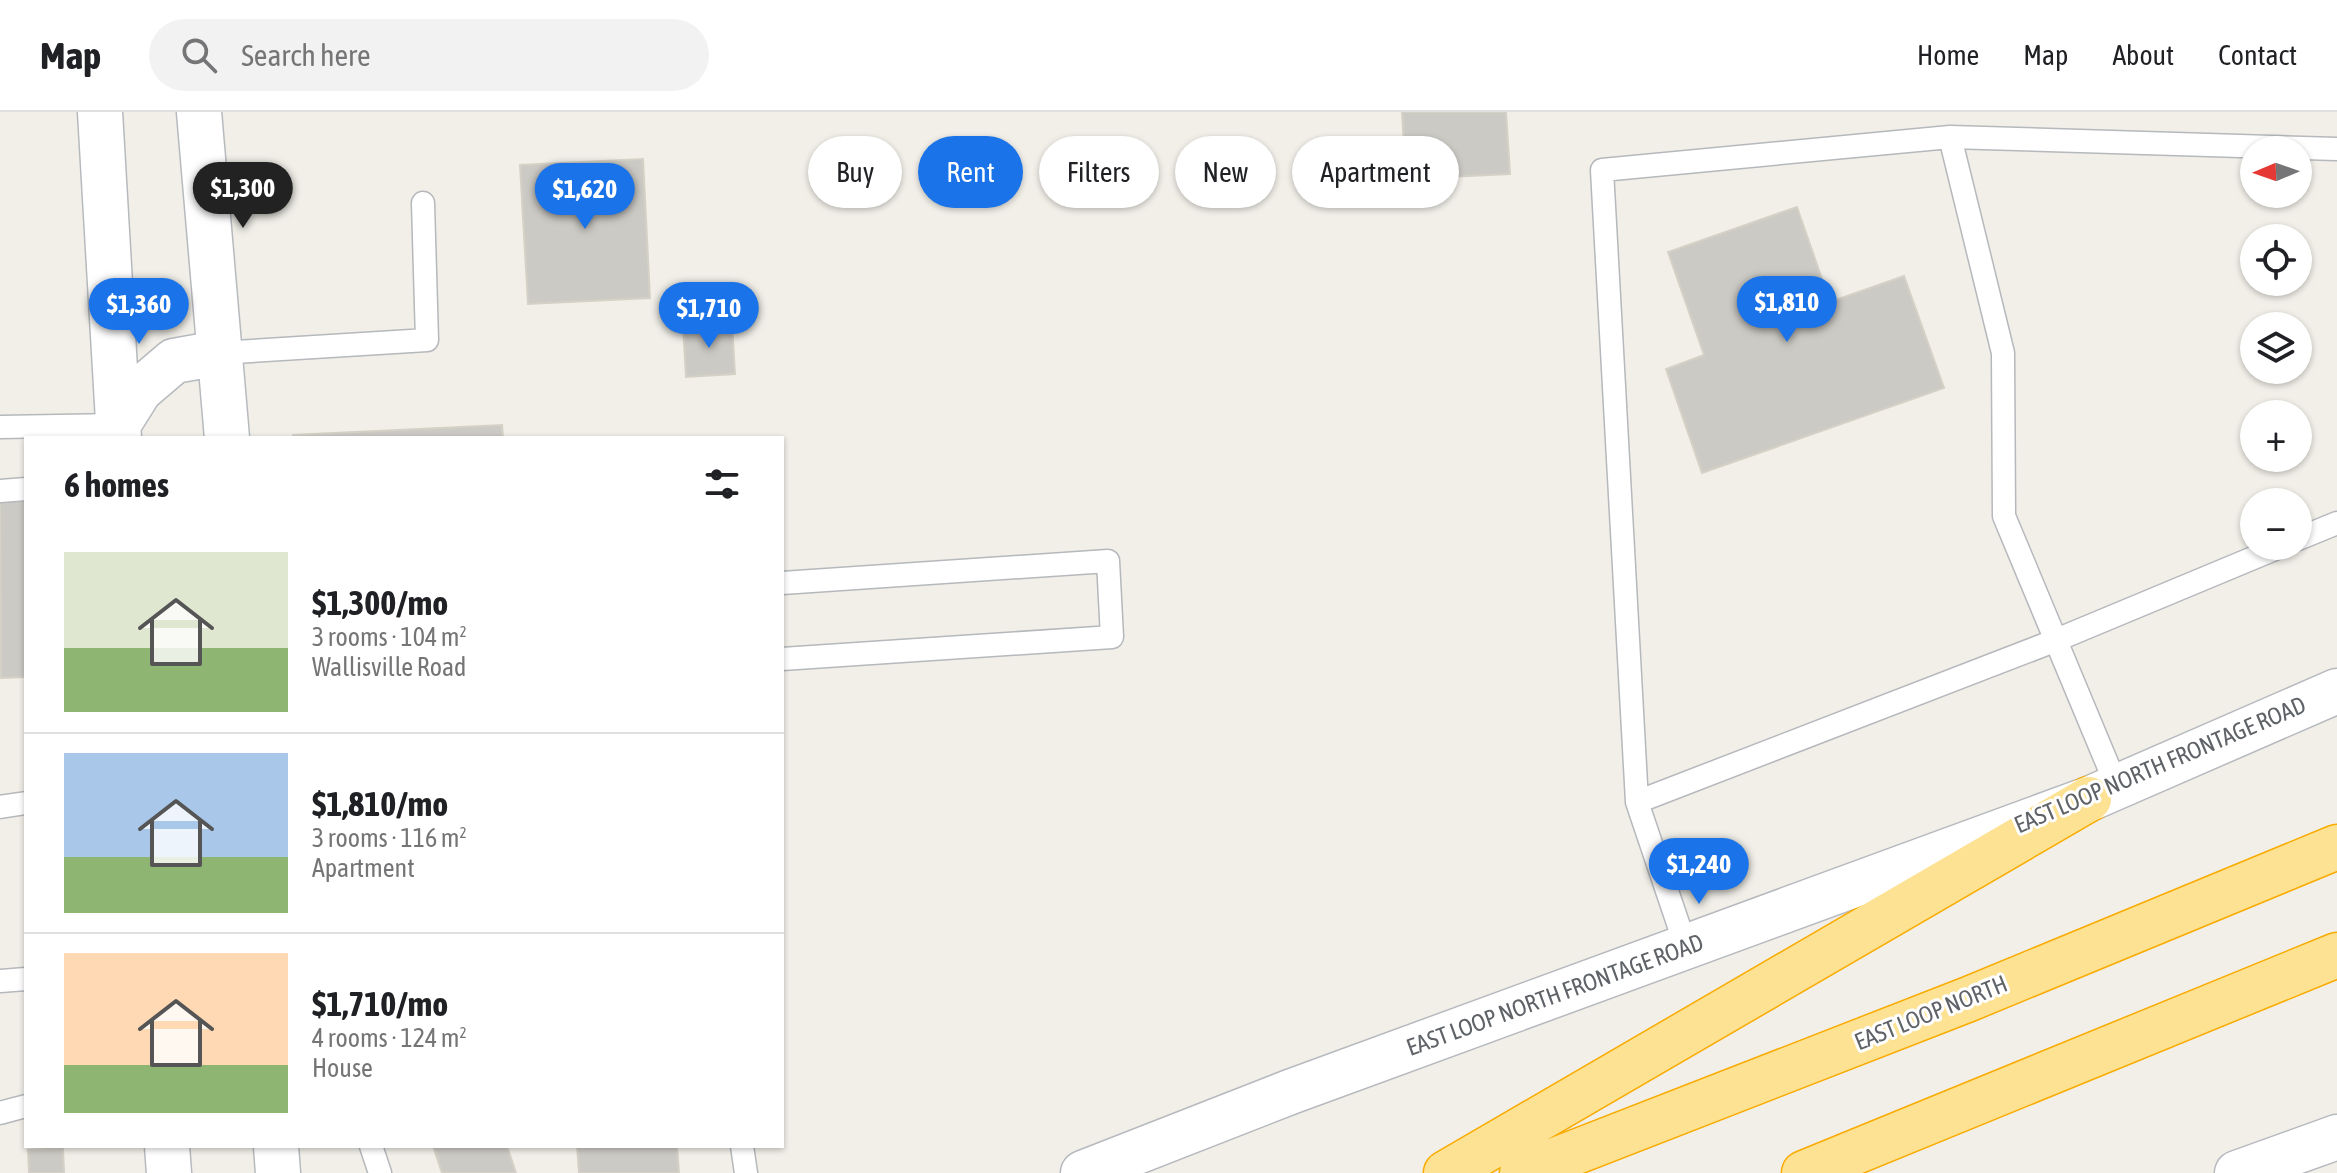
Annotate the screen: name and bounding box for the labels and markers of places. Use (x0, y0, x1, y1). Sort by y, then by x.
pin: $1,300 (178, 162, 308, 230)
pin: $1,620 (520, 163, 650, 231)
pin: $1,810 (1722, 276, 1852, 344)
pin: $1,360 (74, 278, 204, 346)
pin: $1,710 (644, 282, 774, 350)
pin: $1,240 (1634, 838, 1764, 906)

